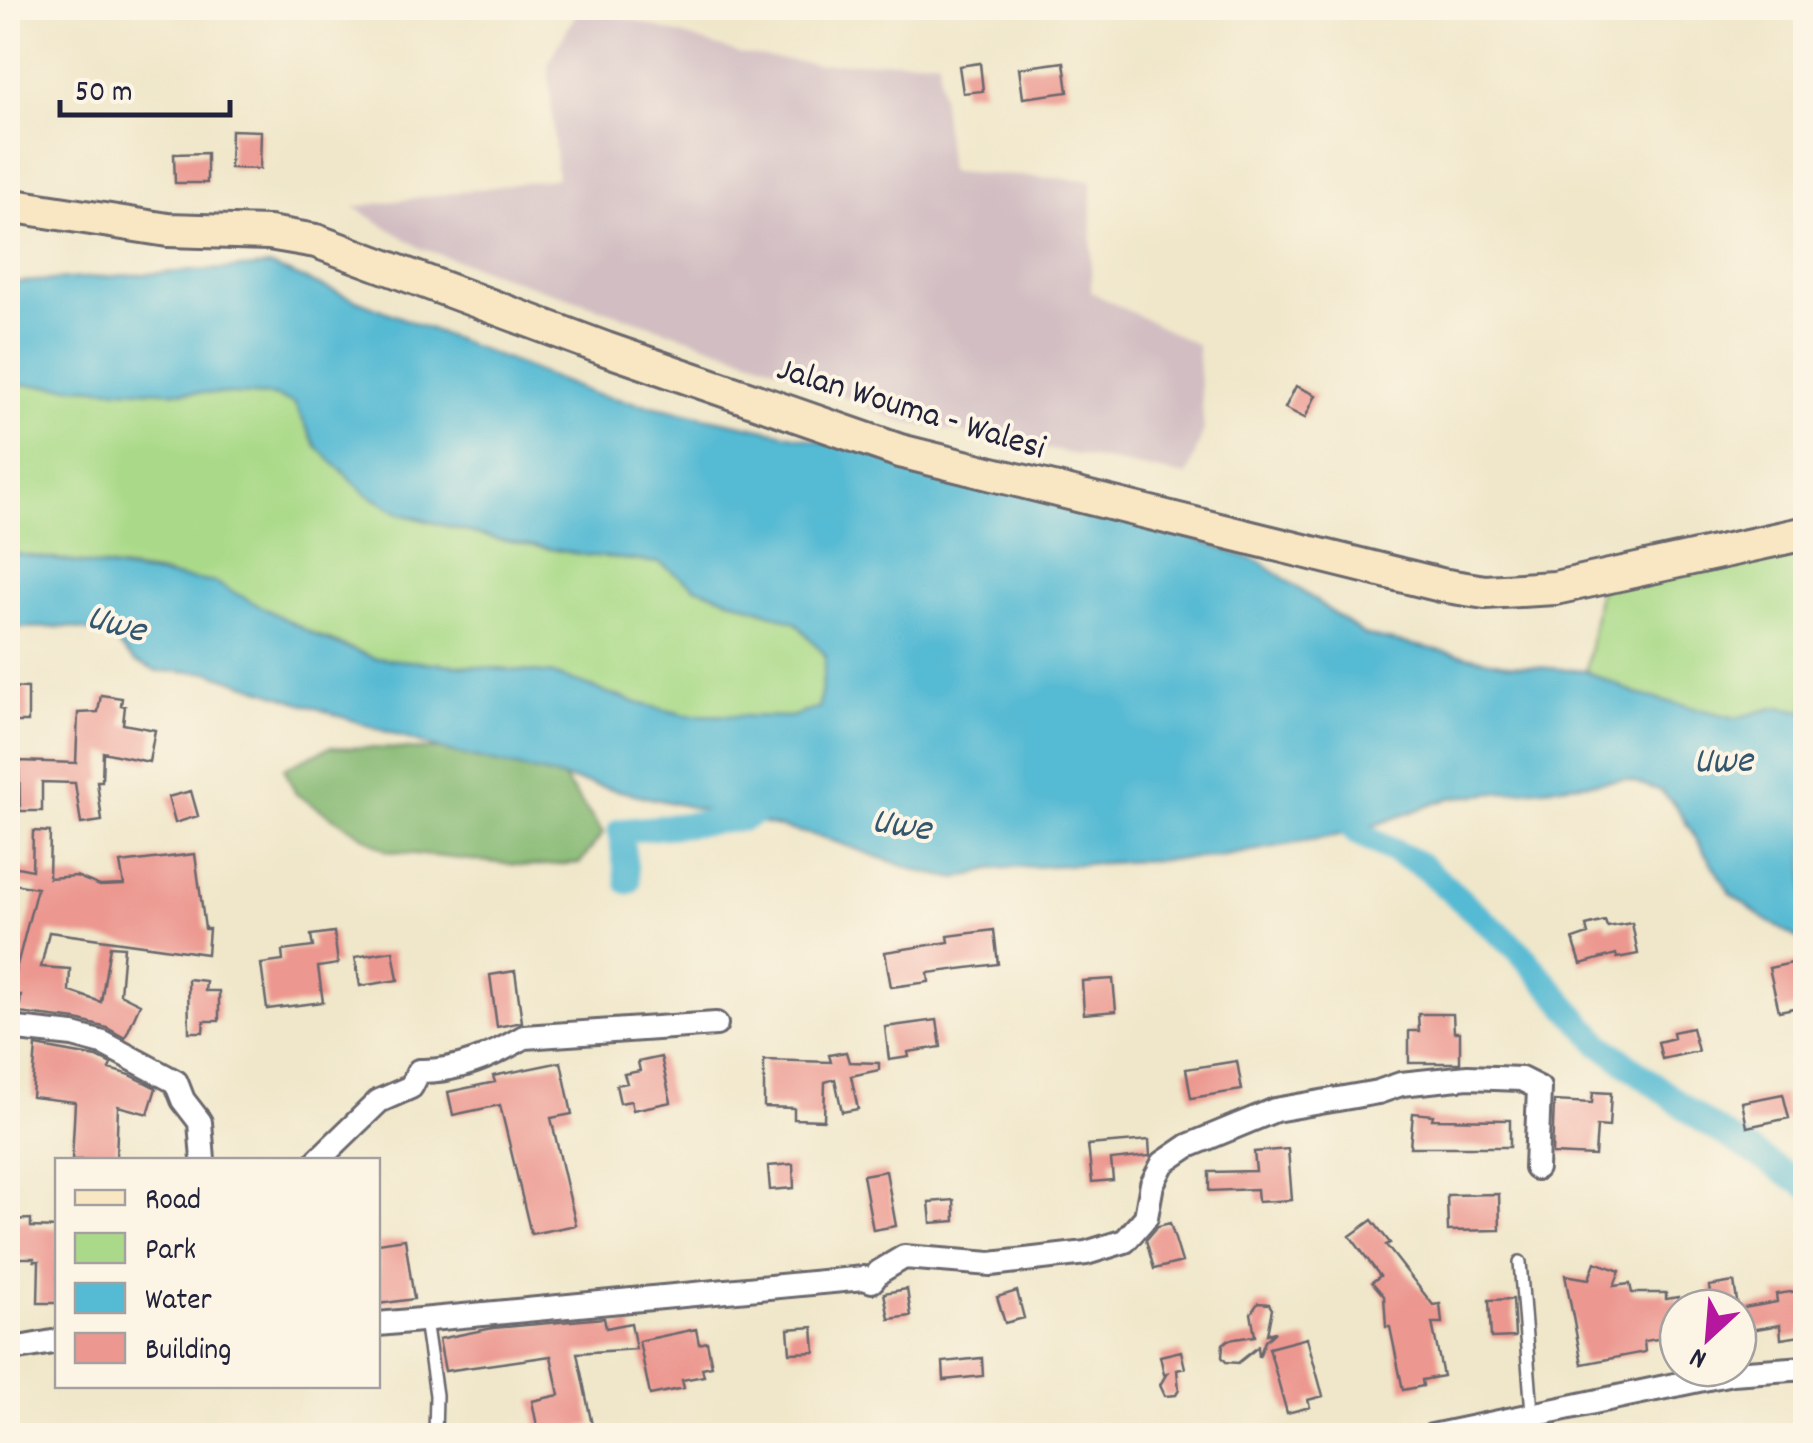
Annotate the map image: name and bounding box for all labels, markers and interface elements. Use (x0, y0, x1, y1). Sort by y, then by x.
scale bar (60, 55, 230, 117)
text: 50 m (75, 73, 133, 116)
street label: Jalan Wouma - Walesi (770, 346, 1051, 475)
water label: Uwe (80, 592, 154, 661)
water label: Uwe (1693, 735, 1756, 792)
water label: Uwe (867, 796, 937, 860)
legend (55, 1158, 380, 1388)
text: Road (145, 1181, 201, 1224)
text: Park (145, 1231, 196, 1274)
text: Water (145, 1281, 212, 1324)
north arrow (1658, 1288, 1758, 1388)
text: Building (145, 1331, 231, 1374)
text: N (1684, 1335, 1714, 1377)

